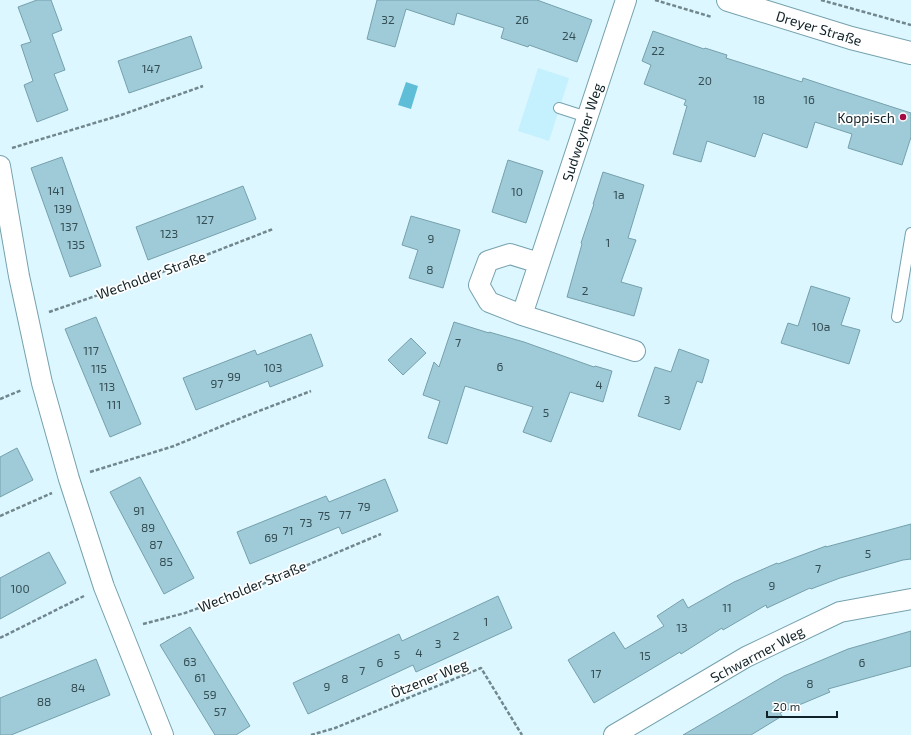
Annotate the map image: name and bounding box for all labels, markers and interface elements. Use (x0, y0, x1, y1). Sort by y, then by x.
street label: Dreyer Straße (774, 7, 864, 49)
house number: 32 (381, 12, 395, 26)
house number: 26 (515, 12, 529, 26)
house number: 24 (562, 28, 576, 42)
house number: 22 (651, 43, 665, 57)
house number: 147 (142, 61, 160, 75)
house number: 20 (698, 73, 712, 87)
street label: Sudweyher Weg (558, 80, 606, 183)
house number: 18 (753, 92, 765, 106)
house number: 16 (803, 92, 815, 106)
place label: Koppisch (837, 109, 895, 126)
marker: Koppisch (898, 112, 908, 122)
house number: 141 (48, 183, 64, 197)
house number: 10 (511, 184, 523, 198)
house number: 1a (613, 187, 625, 201)
house number: 139 (54, 201, 72, 215)
house number: 127 (196, 212, 214, 226)
house number: 137 (60, 219, 78, 233)
house number: 123 (160, 226, 178, 240)
house number: 9 (428, 231, 435, 245)
house number: 1 (606, 235, 610, 249)
house number: 135 (67, 237, 85, 251)
street label: Wecholder Straße (94, 247, 208, 303)
house number: 8 (426, 262, 434, 276)
house number: 2 (582, 283, 589, 297)
house number: 10a (812, 319, 830, 333)
house number: 7 (455, 335, 461, 349)
house number: 117 (83, 343, 99, 357)
house number: 6 (497, 359, 504, 373)
house number: 103 (264, 360, 282, 374)
house number: 115 (91, 361, 107, 375)
house number: 99 (227, 369, 241, 383)
house number: 97 (210, 376, 224, 390)
house number: 4 (595, 377, 603, 391)
house number: 113 (99, 379, 115, 393)
house number: 3 (664, 392, 670, 406)
house number: 111 (107, 397, 121, 411)
house number: 5 (543, 405, 549, 419)
house number: 79 (357, 499, 371, 513)
house number: 91 (133, 503, 145, 517)
house number: 77 (339, 507, 351, 521)
house number: 75 (318, 508, 330, 522)
house number: 73 (300, 515, 312, 529)
house number: 89 (141, 520, 155, 534)
house number: 71 (283, 523, 293, 537)
house number: 69 (264, 530, 278, 544)
house number: 87 (149, 537, 163, 551)
house number: 5 (865, 546, 871, 560)
house number: 85 (159, 554, 173, 568)
street label: Wecholder Straße (196, 557, 308, 615)
house number: 7 (815, 561, 821, 575)
house number: 9 (769, 578, 776, 592)
house number: 100 (10, 581, 30, 595)
house number: 11 (722, 600, 732, 614)
house number: 1 (484, 614, 488, 628)
house number: 13 (676, 620, 688, 634)
street label: Schwarmer Weg (707, 622, 807, 686)
house number: 2 (453, 628, 460, 642)
house number: 3 (435, 636, 441, 650)
house number: 4 (415, 645, 423, 659)
house number: 5 (394, 647, 400, 661)
house number: 15 (639, 648, 651, 662)
house number: 63 (183, 654, 197, 668)
house number: 6 (377, 655, 384, 669)
street label: Ötzener Weg (388, 655, 470, 701)
house number: 6 (859, 655, 866, 669)
house number: 7 (359, 663, 365, 677)
house number: 17 (591, 666, 601, 680)
house number: 61 (194, 670, 206, 684)
house number: 8 (341, 671, 349, 685)
house number: 8 (806, 676, 814, 690)
house number: 9 (324, 679, 331, 693)
house number: 84 (71, 680, 85, 694)
house number: 59 (203, 687, 217, 701)
scale bar (767, 693, 837, 719)
house number: 88 (37, 694, 51, 708)
text: 20 m (773, 699, 800, 713)
house number: 57 (214, 704, 226, 718)

